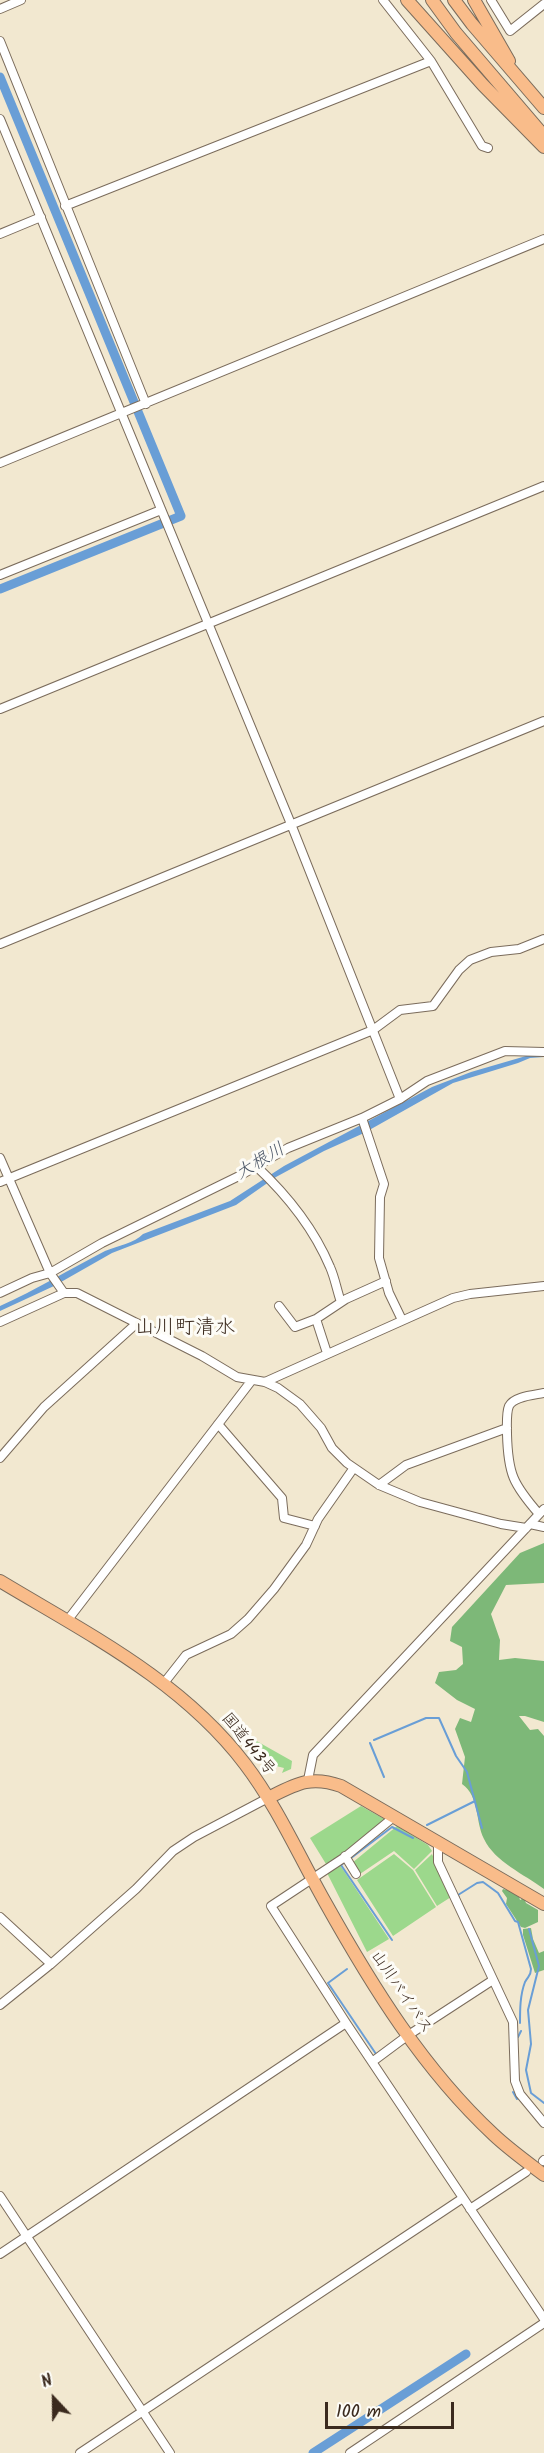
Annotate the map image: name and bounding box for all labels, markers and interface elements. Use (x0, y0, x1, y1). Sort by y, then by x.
water label: 大根川 (232, 1140, 290, 1186)
district label: 山川町清水 (135, 1318, 235, 1342)
street label: 国道443号 (216, 1710, 278, 1780)
street label: 山川バイパス (365, 1948, 435, 2038)
text: N (38, 2368, 56, 2395)
north arrow (24, 2369, 84, 2429)
scale bar (328, 2390, 457, 2428)
text: 100 m (336, 2398, 381, 2427)

